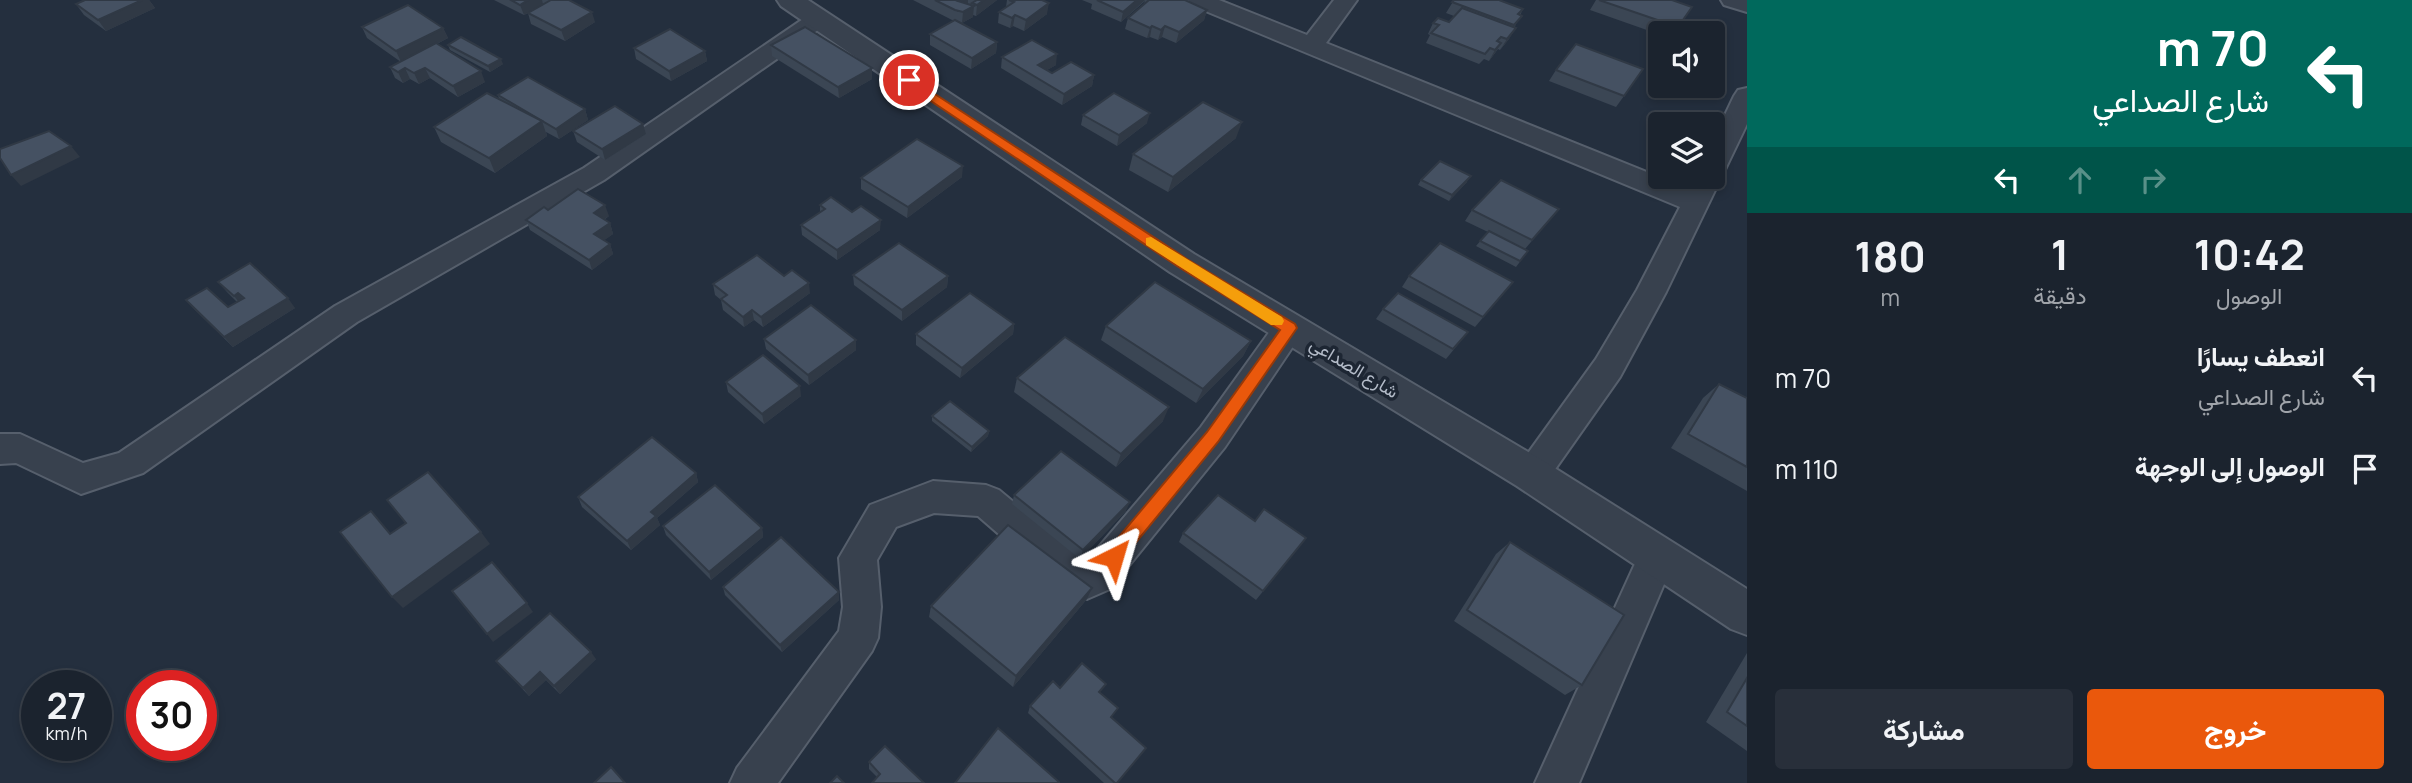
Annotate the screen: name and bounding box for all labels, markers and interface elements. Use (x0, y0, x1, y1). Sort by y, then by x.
text: 70 m (2157, 14, 2269, 81)
map controls (1648, 21, 1725, 189)
button: sound (1648, 21, 1725, 98)
icon: left (2293, 28, 2384, 119)
pin (879, 50, 939, 110)
icon: arrive (890, 61, 928, 99)
text: شارع الصداعي (2092, 78, 2269, 122)
button: layers (1648, 112, 1725, 189)
icon: left (1988, 161, 2026, 199)
icon: ahead (2061, 161, 2099, 199)
icon: right (2134, 161, 2172, 199)
text: 1 (2051, 225, 2069, 283)
text: 10:42 (2194, 225, 2305, 283)
text: 180 (1854, 227, 1926, 285)
text: دقيقة (2033, 279, 2087, 311)
text: الوصول (2216, 279, 2282, 311)
text: m (1880, 281, 1900, 313)
street label: شارع الصداعي (1304, 331, 1403, 406)
text: انعطف يسارًا (2197, 338, 2325, 374)
icon: left (2346, 359, 2384, 397)
text: 70 m (1775, 360, 1831, 396)
text: شارع الصداعي (2198, 380, 2325, 412)
text: الوصول إلى الوجهة (2135, 448, 2325, 484)
icon: arrive (2346, 450, 2384, 488)
text: 110 m (1775, 451, 1838, 487)
position arrow (1077, 520, 1151, 594)
speed limit sign: 30 (126, 670, 217, 761)
text: 27 (47, 682, 86, 730)
button: مشاركة (1775, 689, 2073, 769)
button: خروج (2087, 689, 2384, 769)
text: km/h (46, 721, 87, 745)

